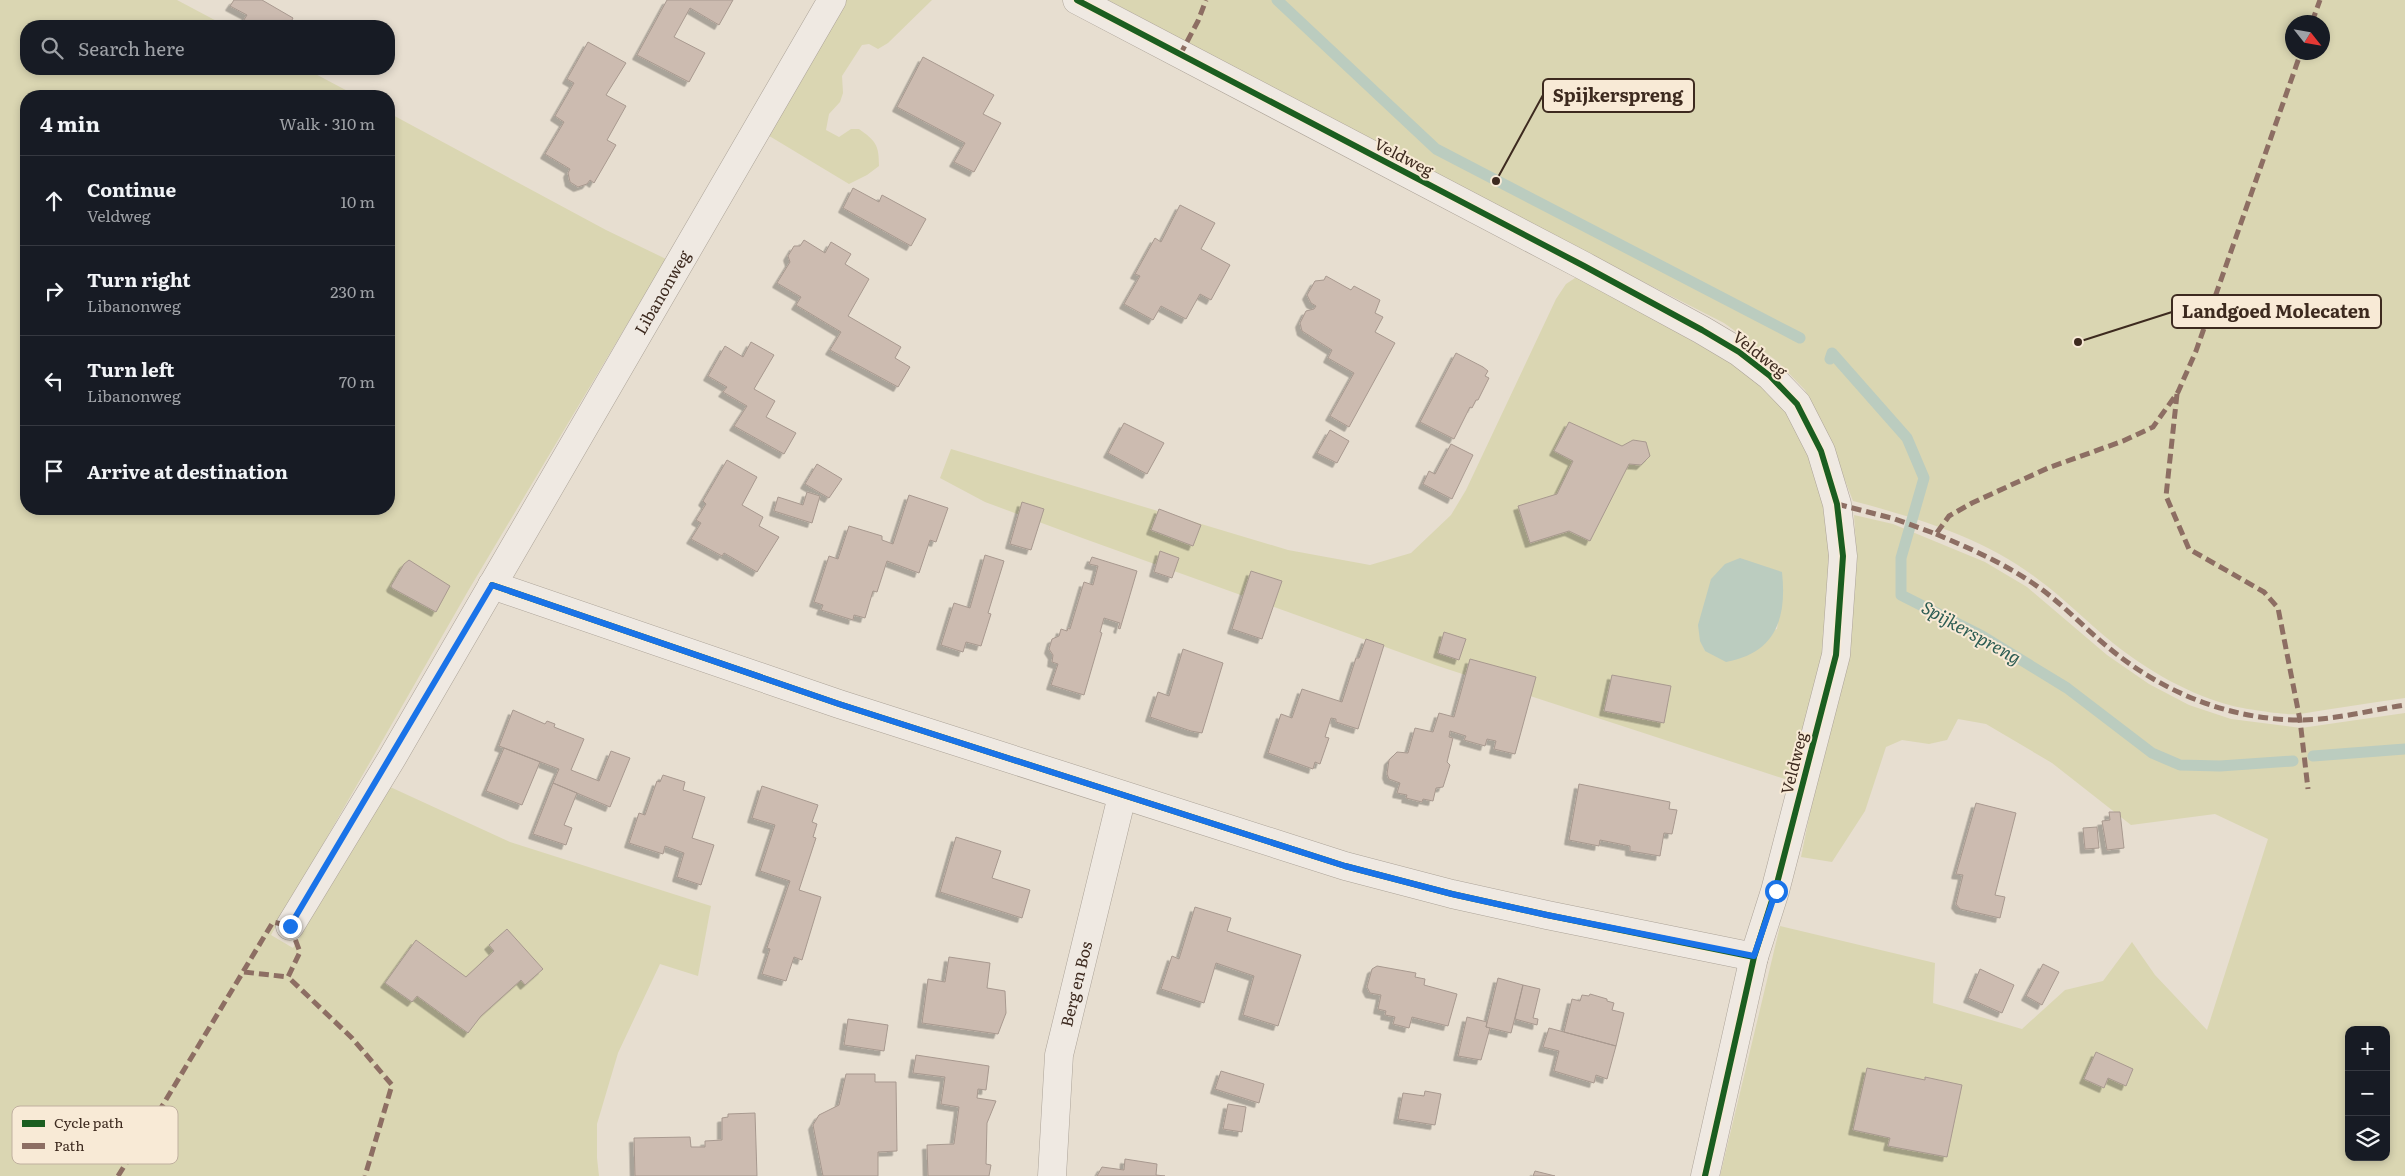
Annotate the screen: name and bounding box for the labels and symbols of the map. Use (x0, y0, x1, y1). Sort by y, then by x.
north arrow (2285, 15, 2330, 60)
callout: Spijkerspreng (1543, 79, 1694, 112)
text: Spijkerspreng (1553, 81, 1684, 108)
street label: Veldweg (1371, 131, 1438, 181)
street label: Libanonweg (628, 245, 695, 338)
callout: Landgoed Molecaten (2172, 295, 2381, 328)
text: Landgoed Molecaten (2182, 297, 2371, 324)
street label: Veldweg (1728, 324, 1793, 382)
water label: Spijkerspreng (1917, 593, 2026, 670)
street label: Veldweg (1774, 729, 1812, 797)
route start (1765, 880, 1788, 903)
route end (279, 915, 302, 938)
street label: Berg en Bos (1053, 939, 1097, 1029)
legend (12, 1106, 178, 1164)
text: Cycle path (54, 1112, 123, 1132)
text: Path (54, 1135, 84, 1155)

